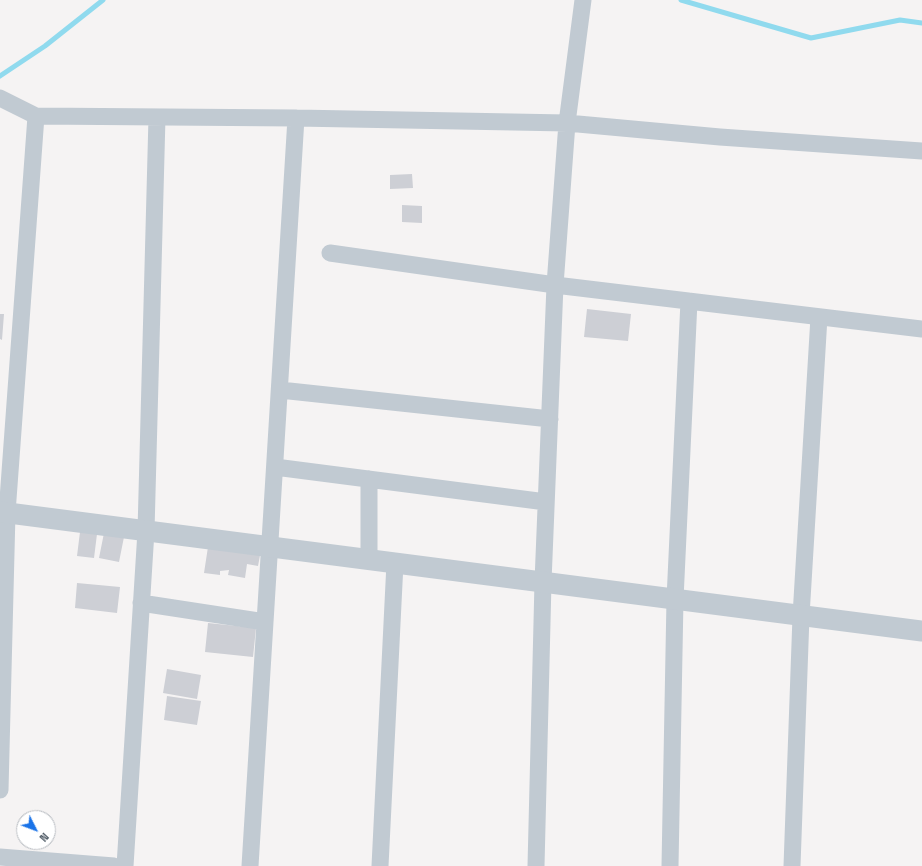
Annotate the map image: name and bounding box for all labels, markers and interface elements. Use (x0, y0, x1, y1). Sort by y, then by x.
north arrow (16, 810, 56, 850)
text: N (37, 830, 52, 845)

